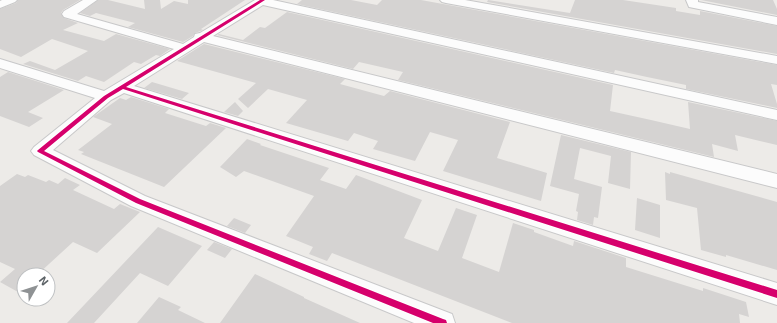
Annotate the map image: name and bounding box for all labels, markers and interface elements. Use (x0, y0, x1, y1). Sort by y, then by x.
north arrow (16, 267, 56, 307)
text: N (37, 273, 52, 288)

